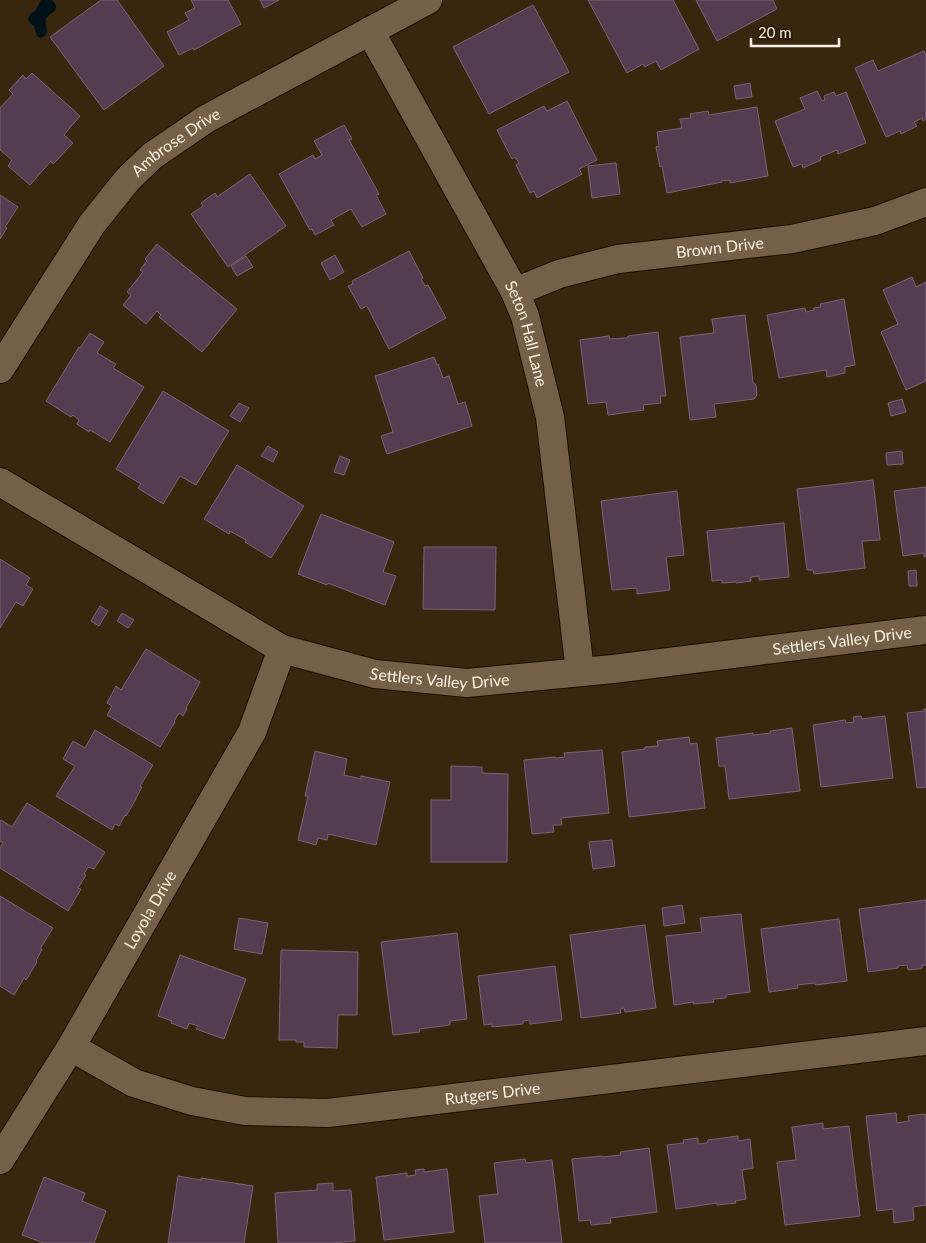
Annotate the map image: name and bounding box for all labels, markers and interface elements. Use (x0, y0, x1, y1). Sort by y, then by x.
scale bar (751, 15, 838, 47)
text: 20 m (758, 23, 792, 41)
street label: Ambrose Drive (127, 103, 223, 180)
street label: Brown Drive (675, 232, 765, 261)
street label: Seton Hall Lane (502, 277, 552, 388)
street label: Settlers Valley Drive (771, 622, 913, 658)
street label: Settlers Valley Drive (368, 663, 510, 692)
street label: Loyola Drive (119, 867, 180, 952)
street label: Rutgers Drive (444, 1078, 541, 1108)

